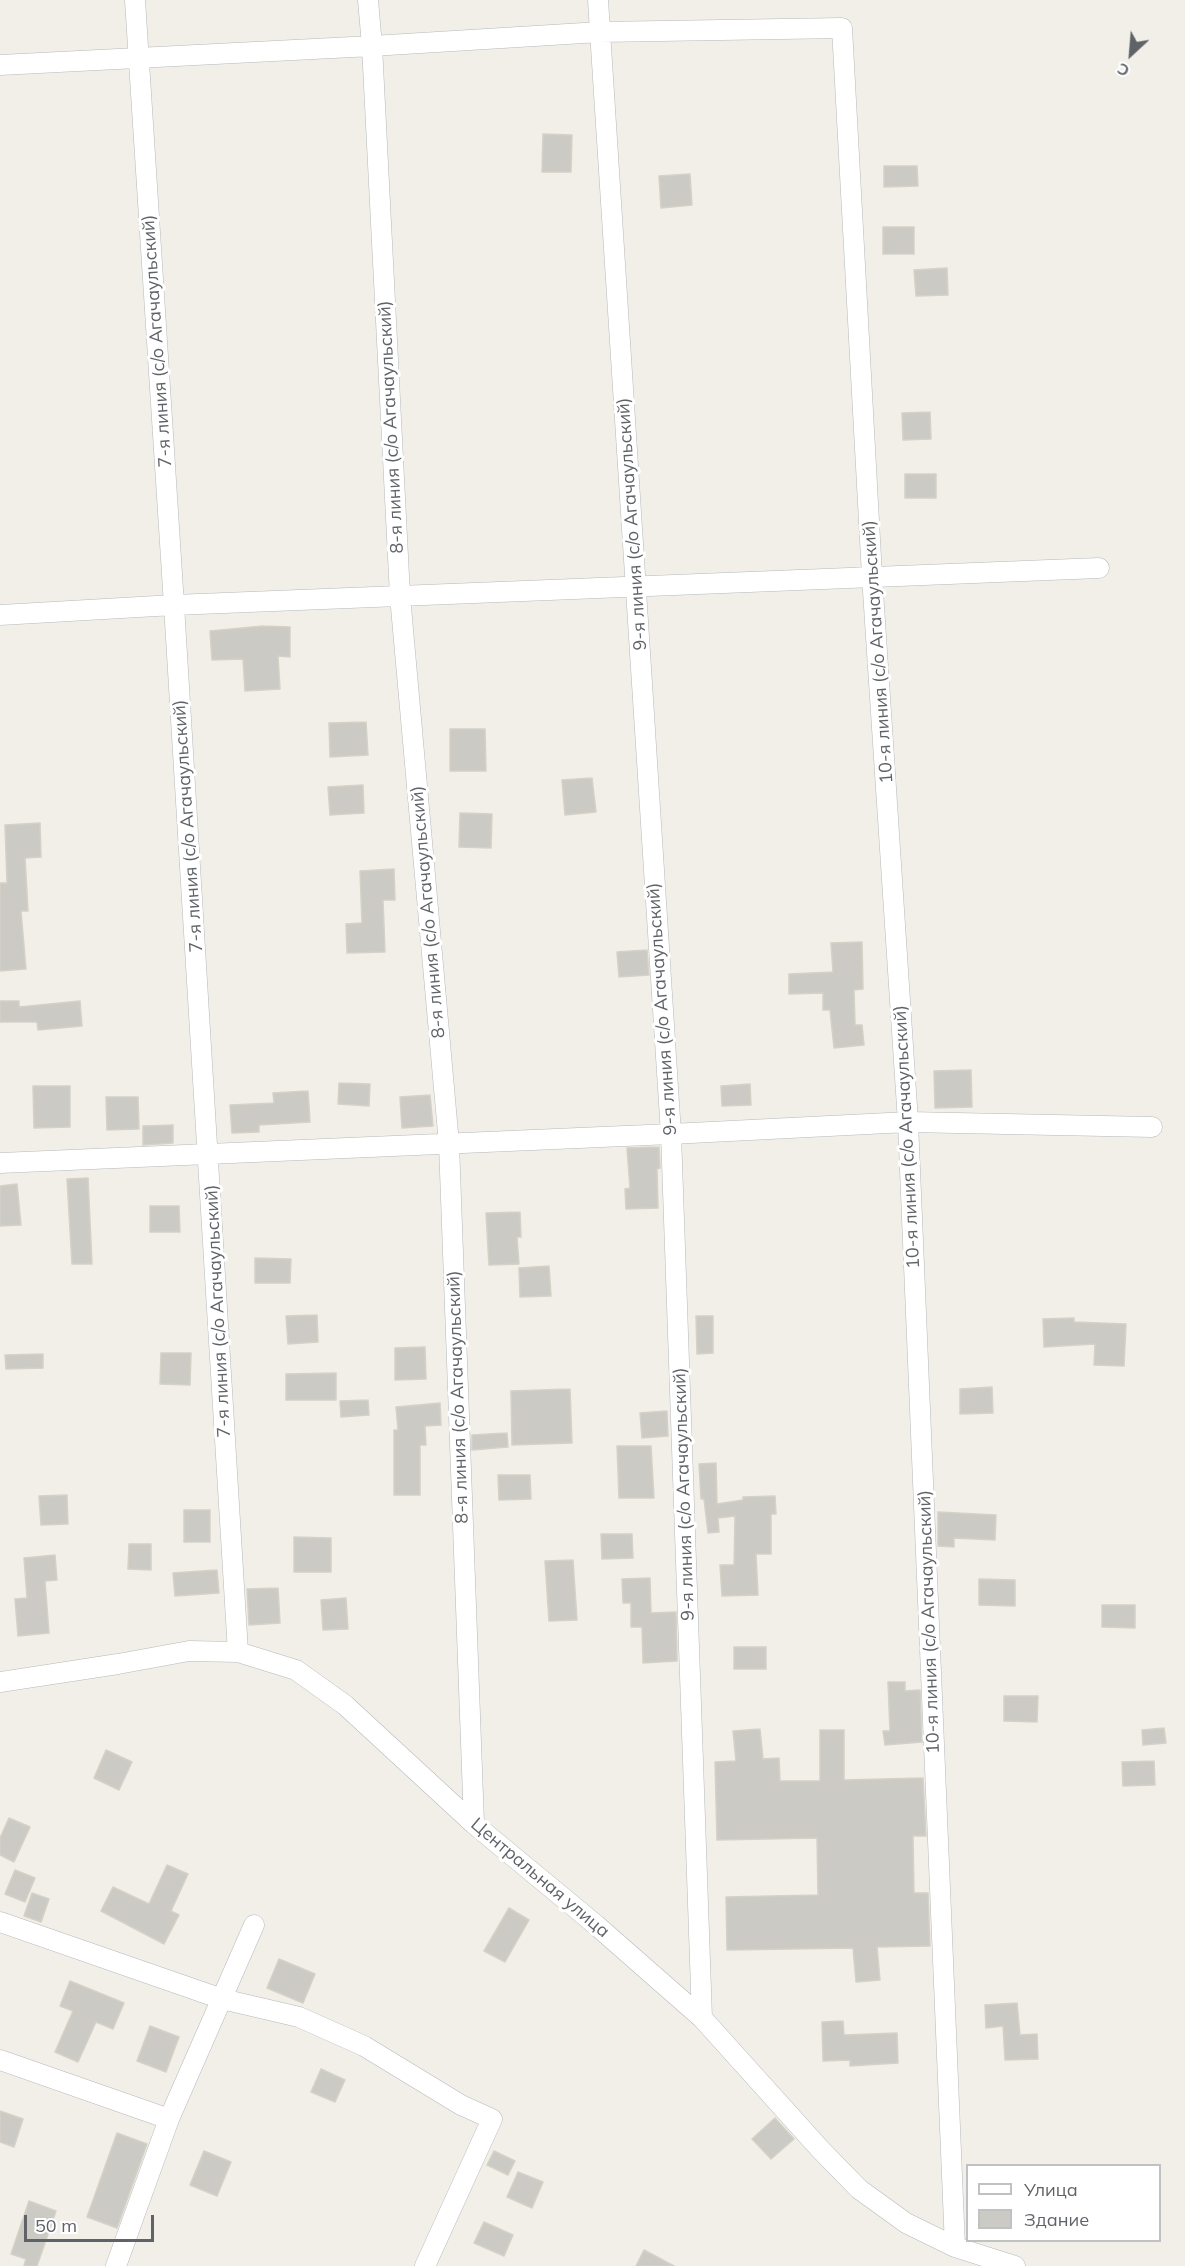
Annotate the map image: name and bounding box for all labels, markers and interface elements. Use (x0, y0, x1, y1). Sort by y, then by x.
north arrow (1101, 24, 1161, 84)
text: С (1114, 59, 1132, 82)
street label: 7-я линия (с/о Агачаульский) (137, 214, 177, 468)
street label: 8-я линия (с/о Агачаульский) (374, 300, 408, 554)
street label: 9-я линия (с/о Агачаульский) (612, 397, 652, 651)
street label: 10-я линия (с/о Агачаульский) (858, 520, 898, 784)
street label: 7-я линия (с/о Агачаульский) (168, 699, 208, 953)
street label: 8-я линия (с/о Агачаульский) (406, 785, 450, 1039)
street label: 9-я линия (с/о Агачаульский) (642, 882, 682, 1136)
street label: 10-я линия (с/о Агачаульский) (889, 1005, 925, 1269)
street label: 7-я линия (с/о Агачаульский) (201, 1184, 235, 1438)
street label: 8-я линия (с/о Агачаульский) (443, 1270, 473, 1524)
street label: 9-я линия (с/о Агачаульский) (669, 1367, 699, 1621)
street label: 10-я линия (с/о Агачаульский) (914, 1490, 944, 1754)
street label: Центральная улица (466, 1814, 614, 1942)
legend (966, 2164, 1161, 2242)
text: Улица (1024, 2178, 1078, 2201)
scale bar (27, 2203, 158, 2241)
text: Здание (1024, 2208, 1089, 2231)
text: 50 m (35, 2214, 77, 2237)

